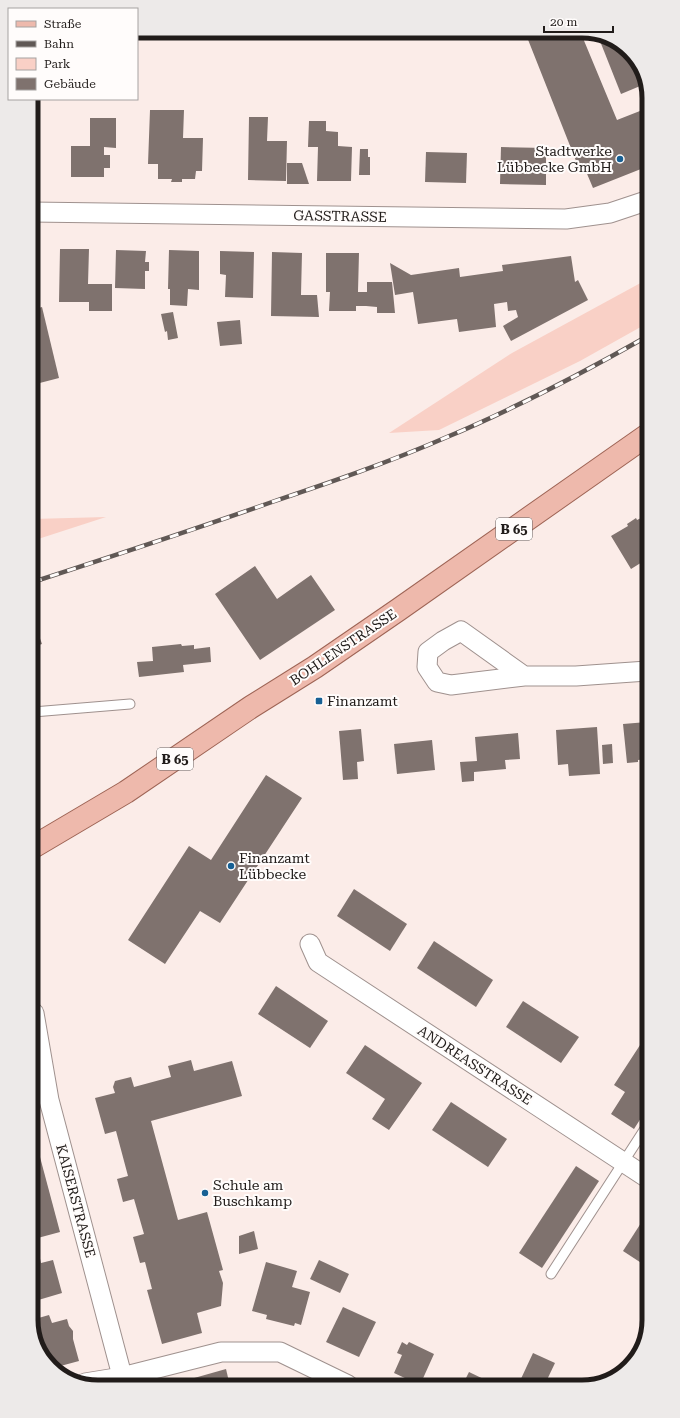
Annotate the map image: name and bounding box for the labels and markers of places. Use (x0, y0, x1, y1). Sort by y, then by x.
place label: Stadtwerke Lübbecke GmbH (497, 143, 612, 175)
marker: Stadtwerke Lübbecke GmbH (615, 154, 625, 164)
place label: Finanzamt (327, 693, 398, 709)
marker: Finanzamt (314, 696, 324, 706)
place label: Finanzamt Lübbecke (239, 850, 310, 882)
marker: Finanzamt Lübbecke (226, 861, 236, 871)
place label: Schule am Buschkamp (213, 1177, 292, 1209)
marker: Schule am Buschkamp (200, 1188, 210, 1198)

